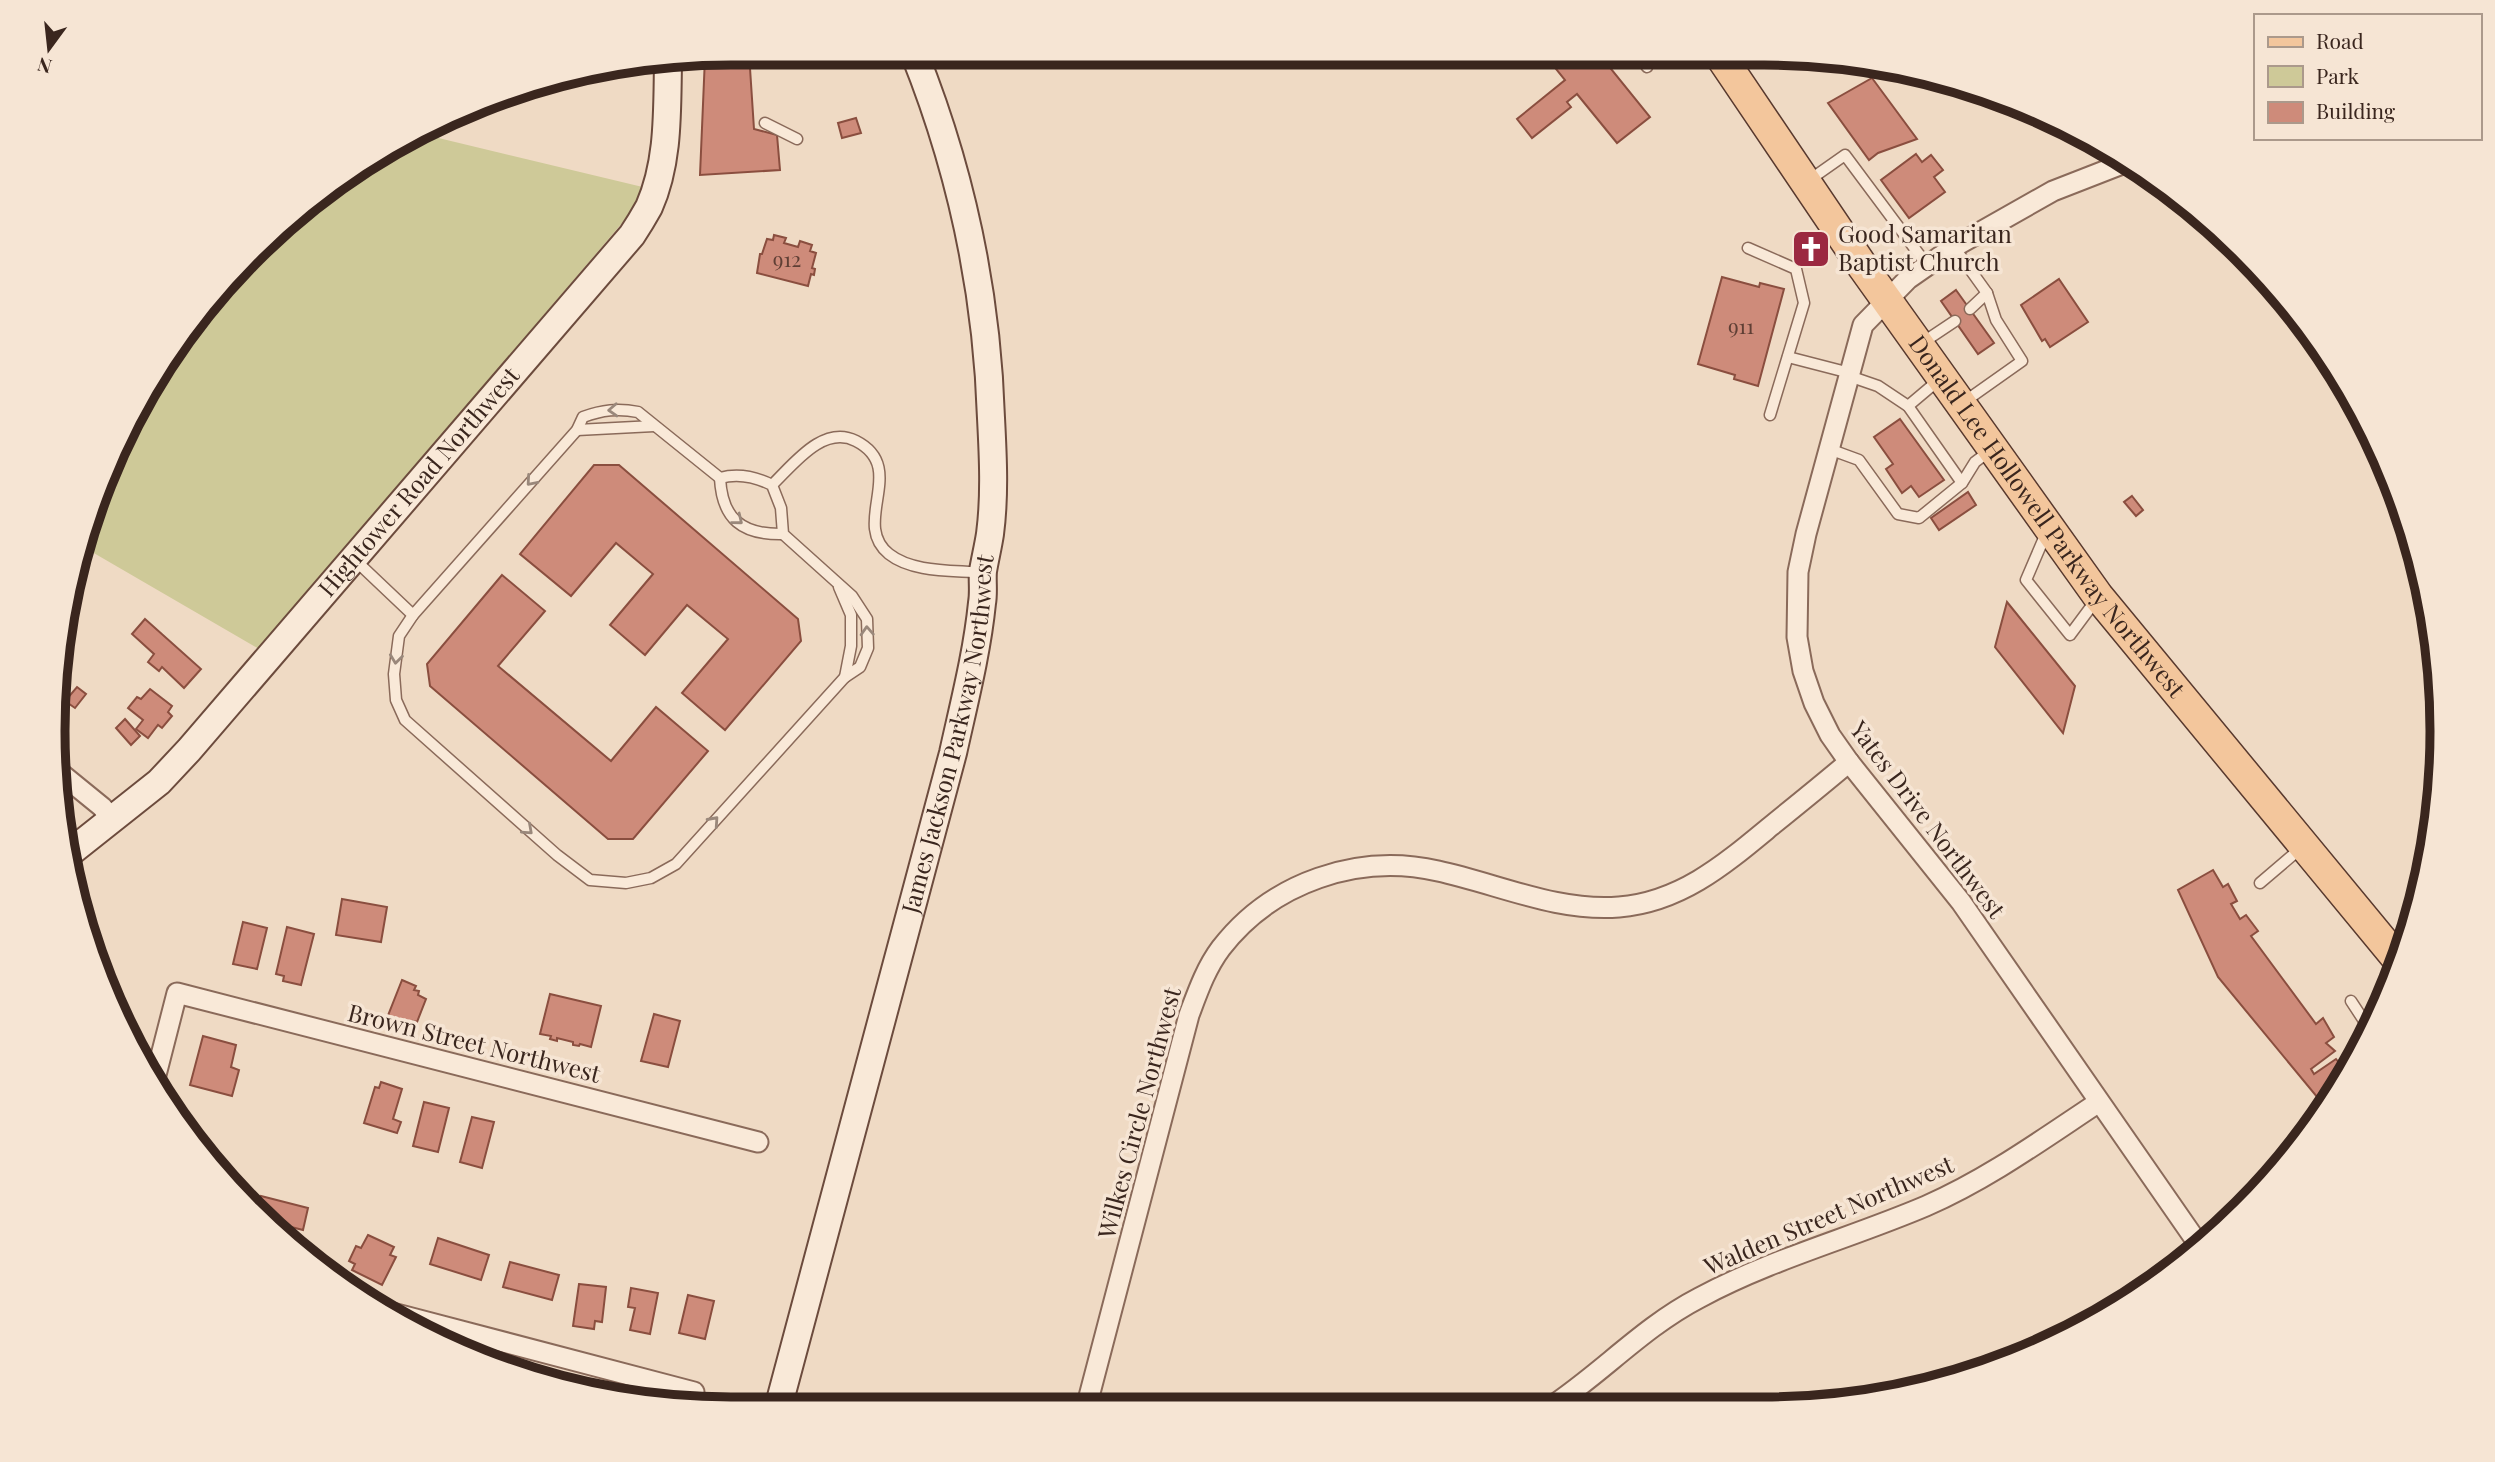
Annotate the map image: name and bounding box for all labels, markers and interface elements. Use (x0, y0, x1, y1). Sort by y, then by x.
north arrow (14, 14, 84, 84)
legend (2254, 14, 2481, 140)
text: Road (2316, 26, 2364, 54)
text: N (34, 52, 54, 81)
text: Park (2316, 61, 2360, 89)
text: Building (2316, 96, 2395, 124)
place label: Good Samaritan Baptist Church (1838, 217, 2012, 277)
church icon: Good Samaritan Baptist Church (1790, 228, 1832, 270)
house number: 912 (773, 244, 801, 272)
house number: 911 (1728, 311, 1754, 339)
street label: Donald Lee Hollowell Parkway Northwest (1903, 328, 2194, 704)
street label: Hightower Road Northwest (310, 359, 526, 603)
one-way arrow (608, 402, 619, 417)
one-way arrow (527, 473, 540, 486)
one-way arrow (730, 512, 742, 525)
street label: James Jackson Parkway Northwest (893, 551, 1000, 917)
one-way arrow (860, 625, 875, 636)
one-way arrow (388, 654, 403, 665)
street label: Yates Drive Northwest (1843, 713, 2014, 924)
one-way arrow (706, 816, 718, 829)
one-way arrow (520, 821, 533, 834)
street label: Wilkes Circle Northwest (1089, 983, 1187, 1243)
street label: Brown Street Northwest (345, 995, 605, 1089)
street label: Walden Street Northwest (1698, 1147, 1958, 1282)

